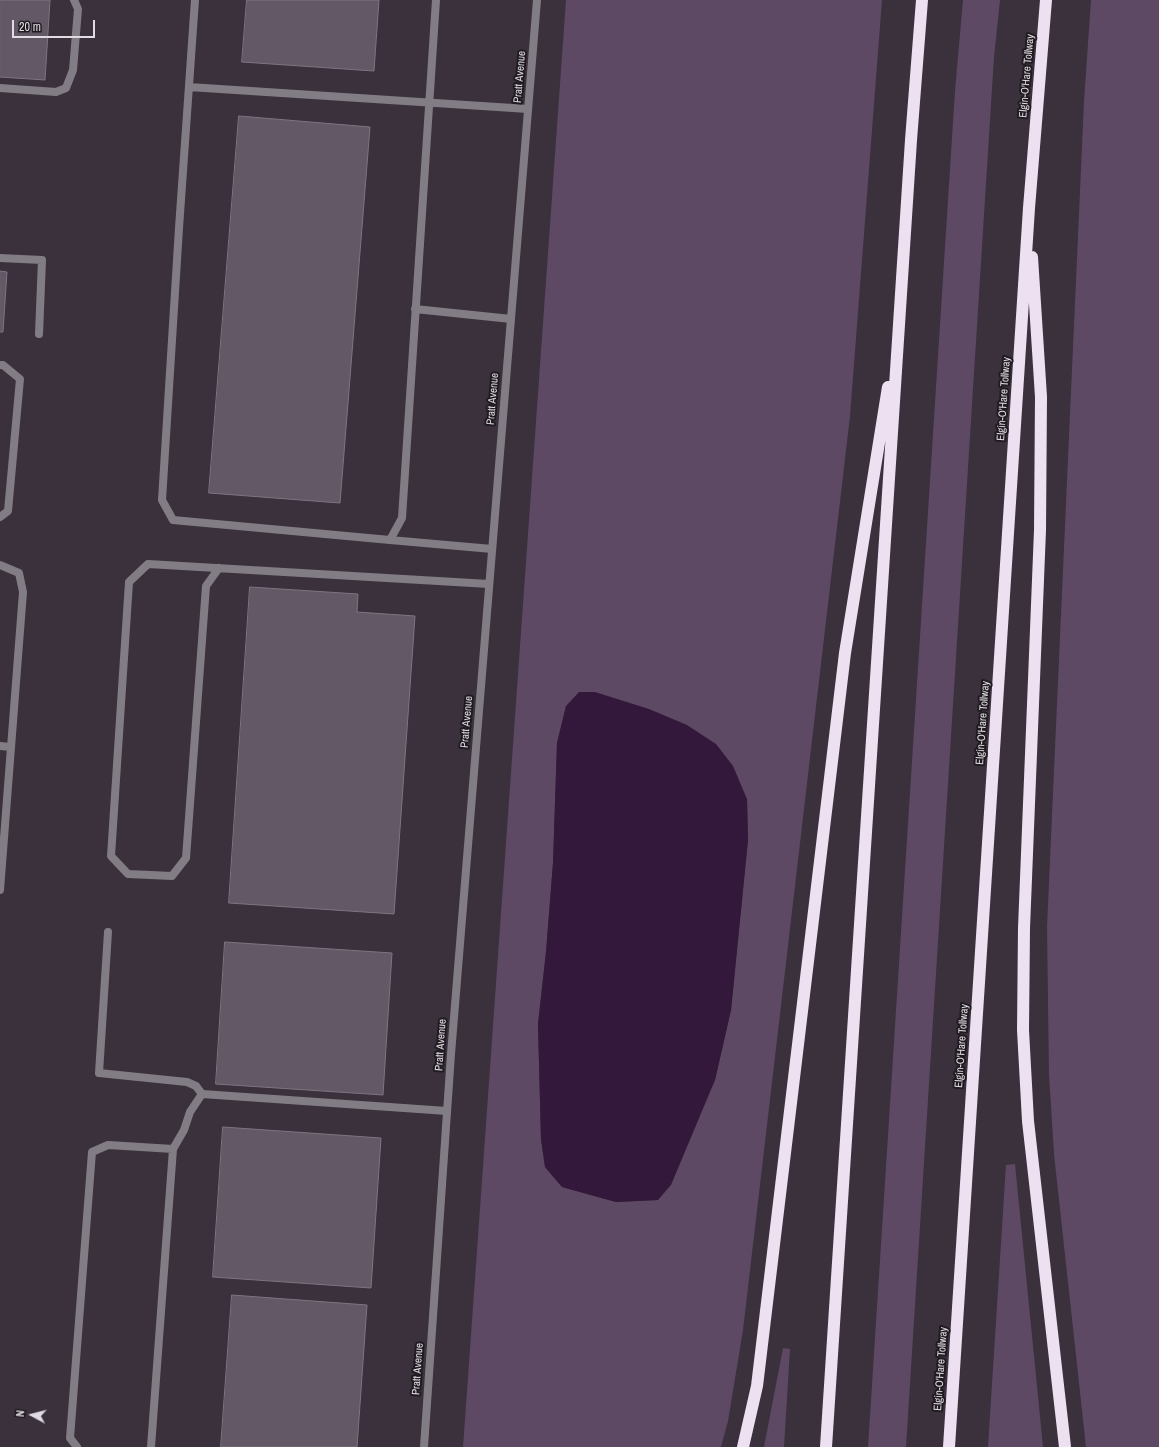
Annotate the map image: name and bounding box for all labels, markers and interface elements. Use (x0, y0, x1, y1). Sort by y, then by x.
scale bar (14, 12, 97, 38)
text: 20 m (19, 19, 41, 35)
street label: Elgin-O'Hare Tollway (1017, 34, 1037, 118)
street label: Pratt Avenue (511, 51, 529, 103)
street label: Elgin-O'Hare Tollway (994, 357, 1014, 441)
street label: Pratt Avenue (484, 373, 502, 425)
street label: Elgin-O'Hare Tollway (973, 681, 993, 765)
street label: Pratt Avenue (458, 696, 476, 748)
street label: Elgin-O'Hare Tollway (952, 1004, 972, 1088)
street label: Pratt Avenue (433, 1019, 449, 1071)
street label: Elgin-O'Hare Tollway (931, 1327, 951, 1411)
street label: Pratt Avenue (410, 1343, 426, 1395)
north arrow (12, 1395, 52, 1435)
text: N (13, 1409, 27, 1418)

